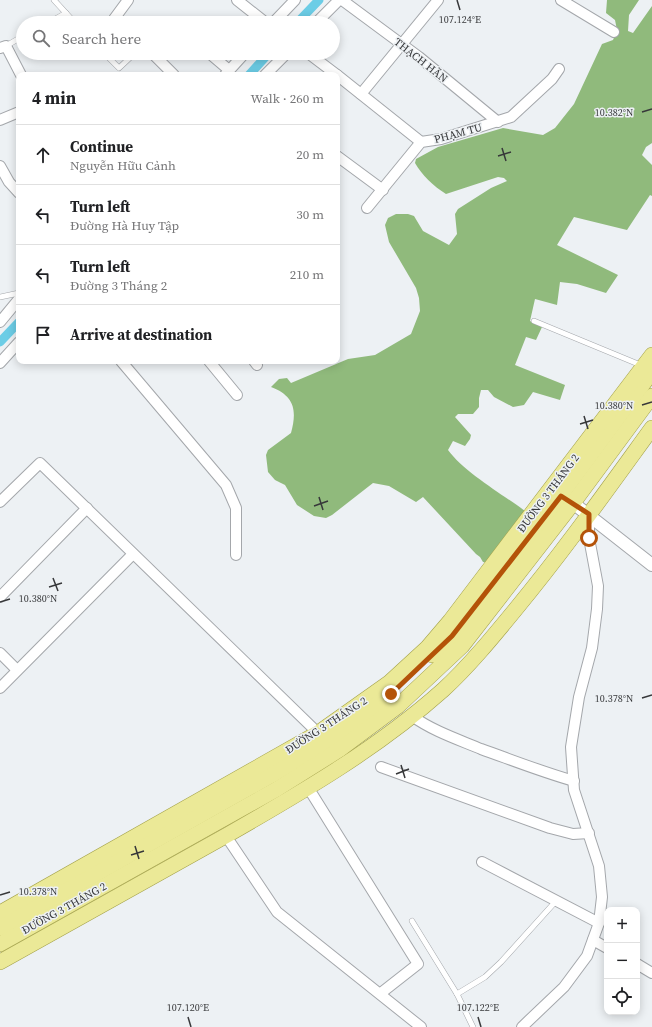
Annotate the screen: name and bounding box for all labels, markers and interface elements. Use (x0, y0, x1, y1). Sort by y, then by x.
text: 107.124°E (439, 13, 481, 26)
search box (16, 16, 340, 60)
icon: search (30, 27, 52, 49)
text: Search here (62, 28, 141, 49)
street label: THẠCH HÃN (391, 35, 451, 86)
text: 4 min (32, 86, 76, 110)
text: Walk · 260 m (251, 90, 324, 107)
text: 10.382°N (595, 106, 633, 119)
street label: PHẠM TU (433, 120, 484, 147)
text: Continue (70, 136, 133, 157)
icon: ahead (32, 144, 54, 166)
text: 20 m (296, 146, 324, 163)
text: Nguyễn Hữu Cảnh (70, 157, 176, 174)
text: Turn left (70, 196, 130, 217)
icon: left (32, 204, 54, 226)
text: 30 m (296, 206, 324, 223)
text: Đường Hà Huy Tập (70, 217, 179, 234)
text: Turn left (70, 256, 130, 277)
icon: left (32, 264, 54, 286)
text: 210 m (290, 266, 324, 283)
text: Đường 3 Tháng 2 (70, 277, 167, 294)
icon: arrive (32, 324, 54, 346)
text: Arrive at destination (70, 324, 212, 345)
text: 10.380°N (595, 399, 633, 412)
street label: ĐƯỜNG 3 THÁNG 2 (514, 451, 583, 536)
route start (580, 529, 598, 547)
text: 10.380°N (19, 592, 57, 605)
route end (382, 685, 400, 703)
text: 10.378°N (595, 692, 633, 705)
street label: ĐƯỜNG 3 THÁNG 2 (283, 693, 370, 757)
street label: ĐƯỜNG 3 THÁNG 2 (19, 879, 110, 938)
text: 10.378°N (19, 885, 57, 898)
map controls (604, 907, 640, 1015)
button: + (604, 907, 640, 943)
button: − (604, 943, 640, 979)
button: locate (604, 979, 640, 1015)
text: 107.120°E (167, 1001, 209, 1014)
text: 107.122°E (457, 1001, 499, 1014)

